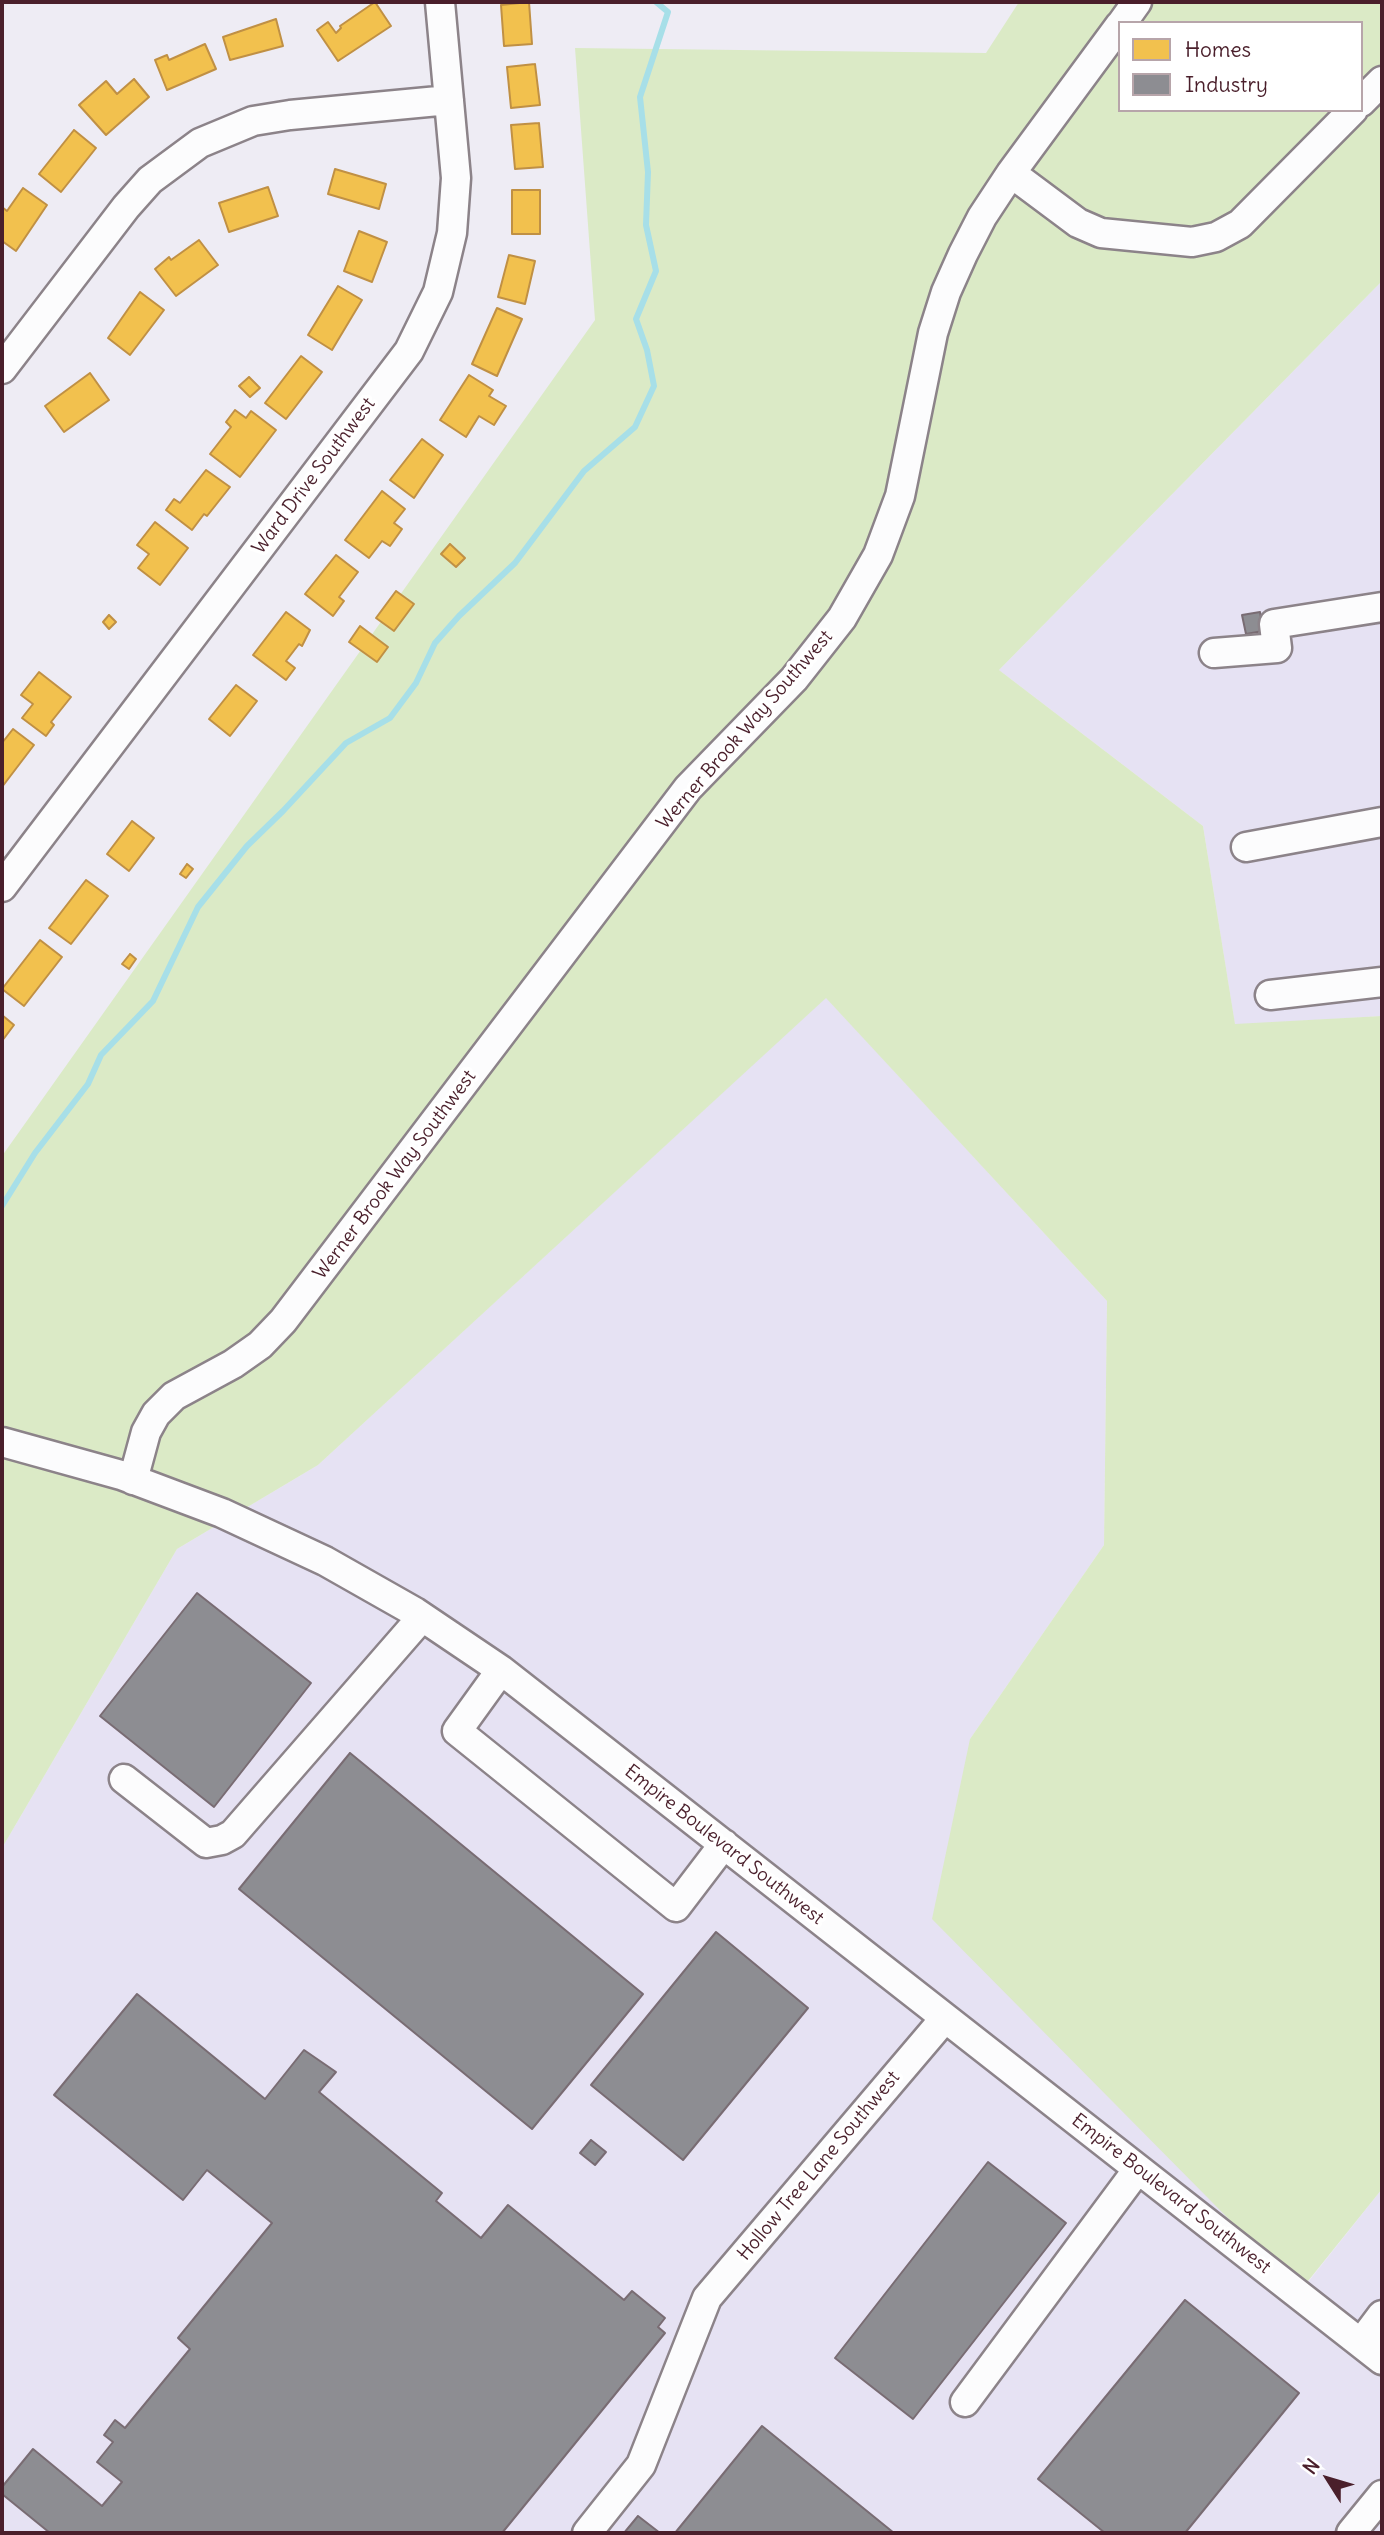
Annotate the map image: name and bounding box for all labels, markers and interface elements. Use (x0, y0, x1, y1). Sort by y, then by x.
legend (1118, 21, 1363, 112)
text: Homes (1185, 36, 1251, 63)
text: Industry (1185, 71, 1268, 98)
street label: Ward Drive Southwest (248, 393, 380, 559)
street label: Werner Brook Way Southwest (652, 626, 838, 834)
street label: Werner Brook Way Southwest (309, 1066, 481, 1284)
street label: Empire Boulevard Southwest (620, 1760, 828, 1930)
street label: Hollow Tree Lane Southwest (733, 2067, 905, 2265)
street label: Empire Boulevard Southwest (1067, 2109, 1275, 2279)
north arrow (1293, 2444, 1363, 2514)
text: N (1298, 2454, 1325, 2479)

